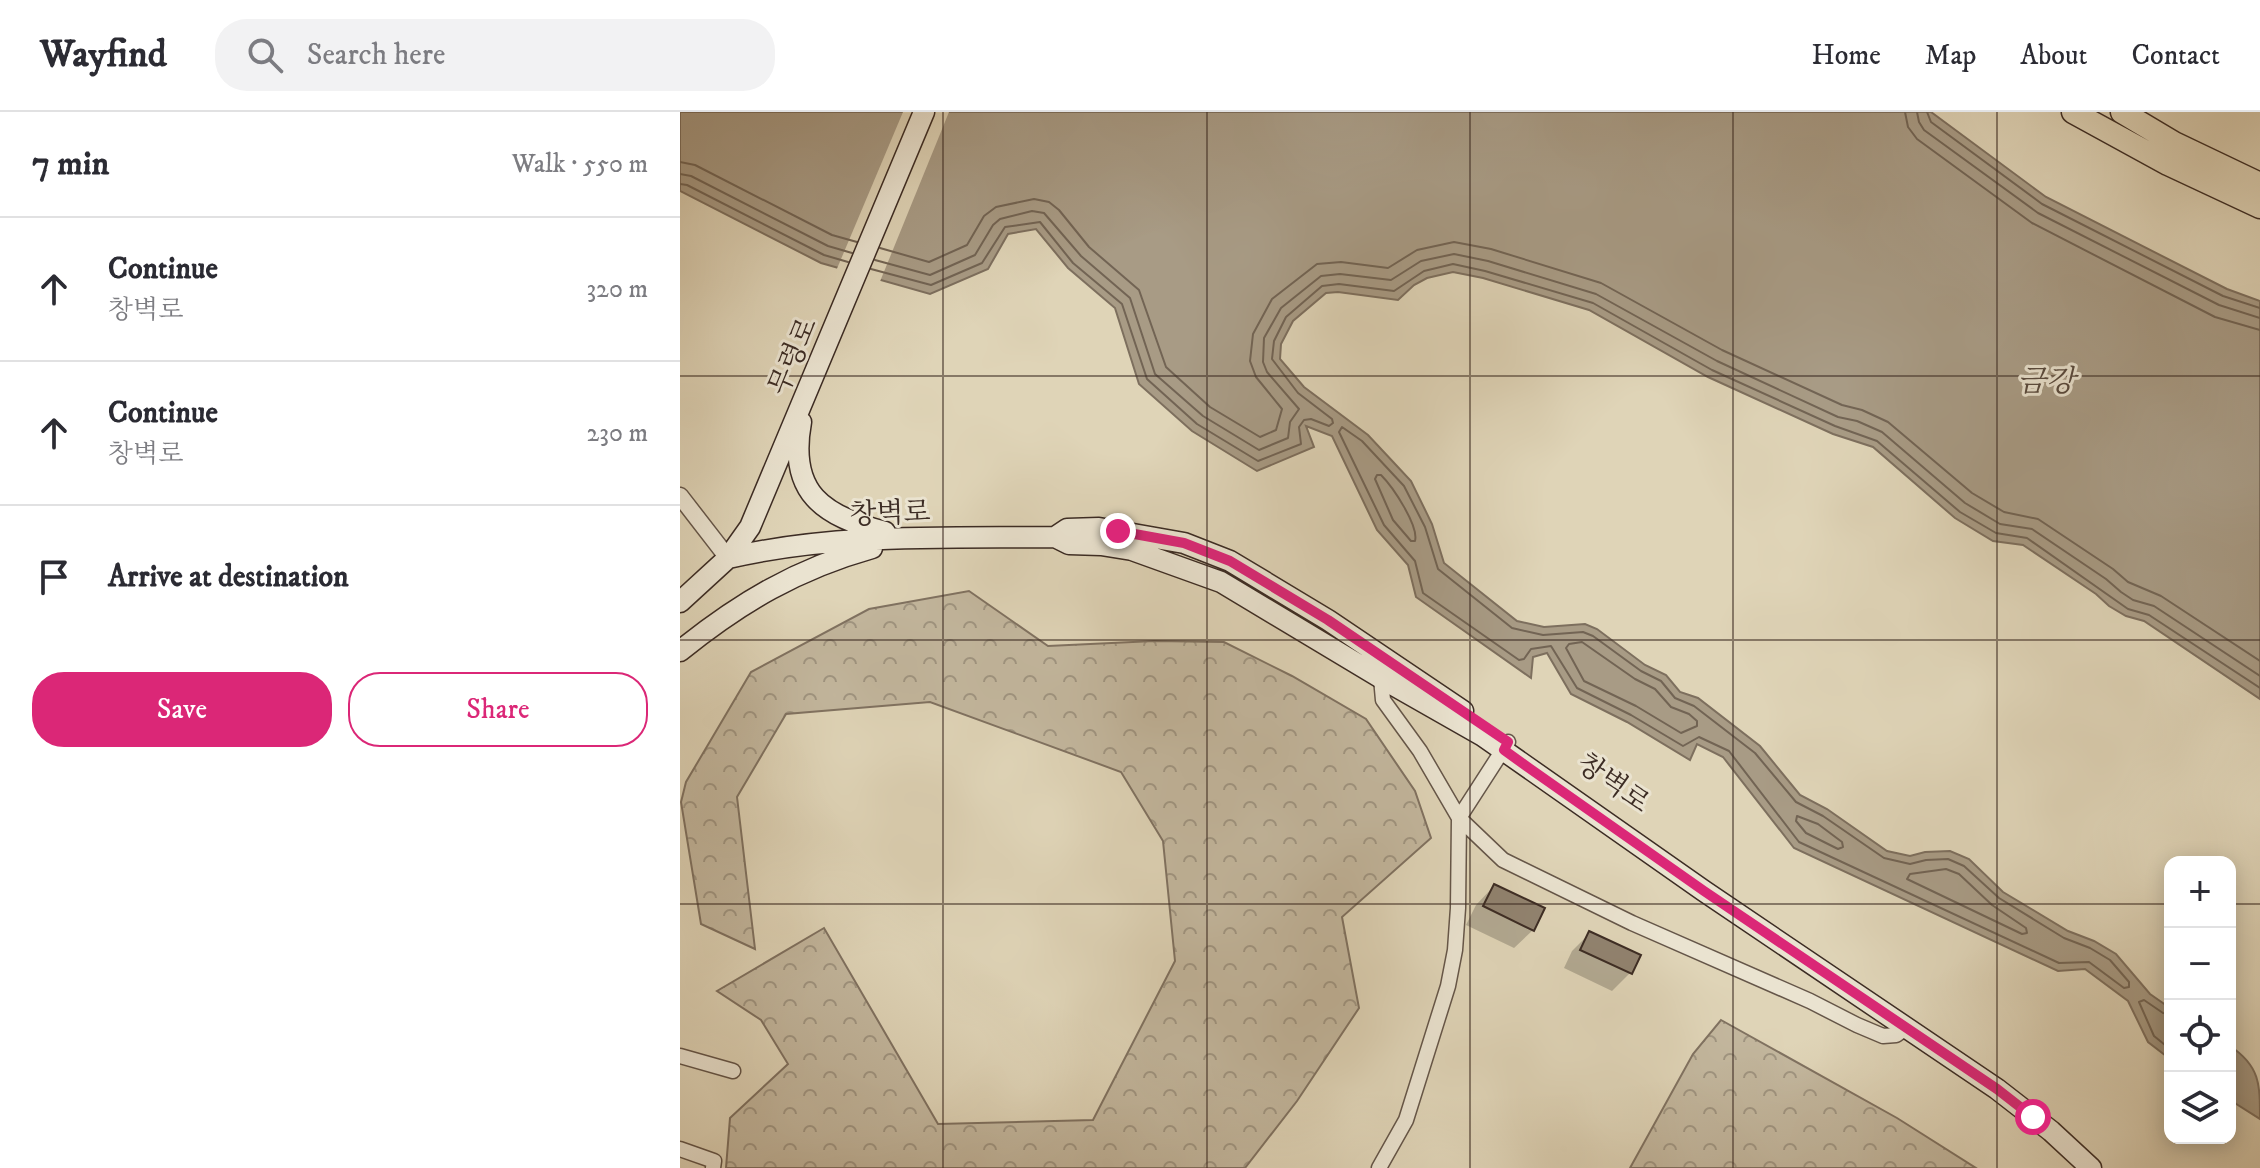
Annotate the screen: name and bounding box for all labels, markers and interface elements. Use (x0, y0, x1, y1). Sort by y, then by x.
search box (215, 19, 775, 91)
text: Wayfind (40, 31, 167, 79)
icon: search (243, 33, 287, 77)
text: Search here (307, 37, 445, 74)
text: Home (1812, 38, 1881, 73)
text: Map (1925, 38, 1976, 73)
text: About (2020, 38, 2087, 73)
text: Contact (2131, 38, 2220, 73)
text: 7 min (32, 143, 109, 185)
text: Walk · 550 m (512, 148, 648, 181)
text: Continue (108, 251, 218, 288)
icon: ahead (32, 267, 76, 311)
text: 320 m (586, 273, 648, 306)
text: 창벽로 (108, 294, 183, 327)
street label: 무령로 (761, 312, 825, 401)
water label: 금강 (2017, 364, 2079, 401)
text: Continue (108, 395, 218, 432)
icon: ahead (32, 411, 76, 455)
text: 230 m (586, 417, 648, 450)
text: 창벽로 (108, 438, 183, 471)
street label: 창벽로 (849, 495, 931, 532)
route end (1100, 513, 1136, 549)
icon: arrive (32, 555, 76, 599)
text: Arrive at destination (108, 559, 349, 596)
button: Save (32, 672, 332, 747)
button: Share (348, 672, 648, 747)
street label: 창벽로 (1570, 746, 1656, 821)
map controls (2164, 856, 2236, 1144)
button: + (2164, 856, 2236, 928)
button: − (2164, 928, 2236, 1000)
button: locate (2164, 1000, 2236, 1072)
button: layers (2164, 1072, 2236, 1144)
route start (2015, 1099, 2051, 1135)

